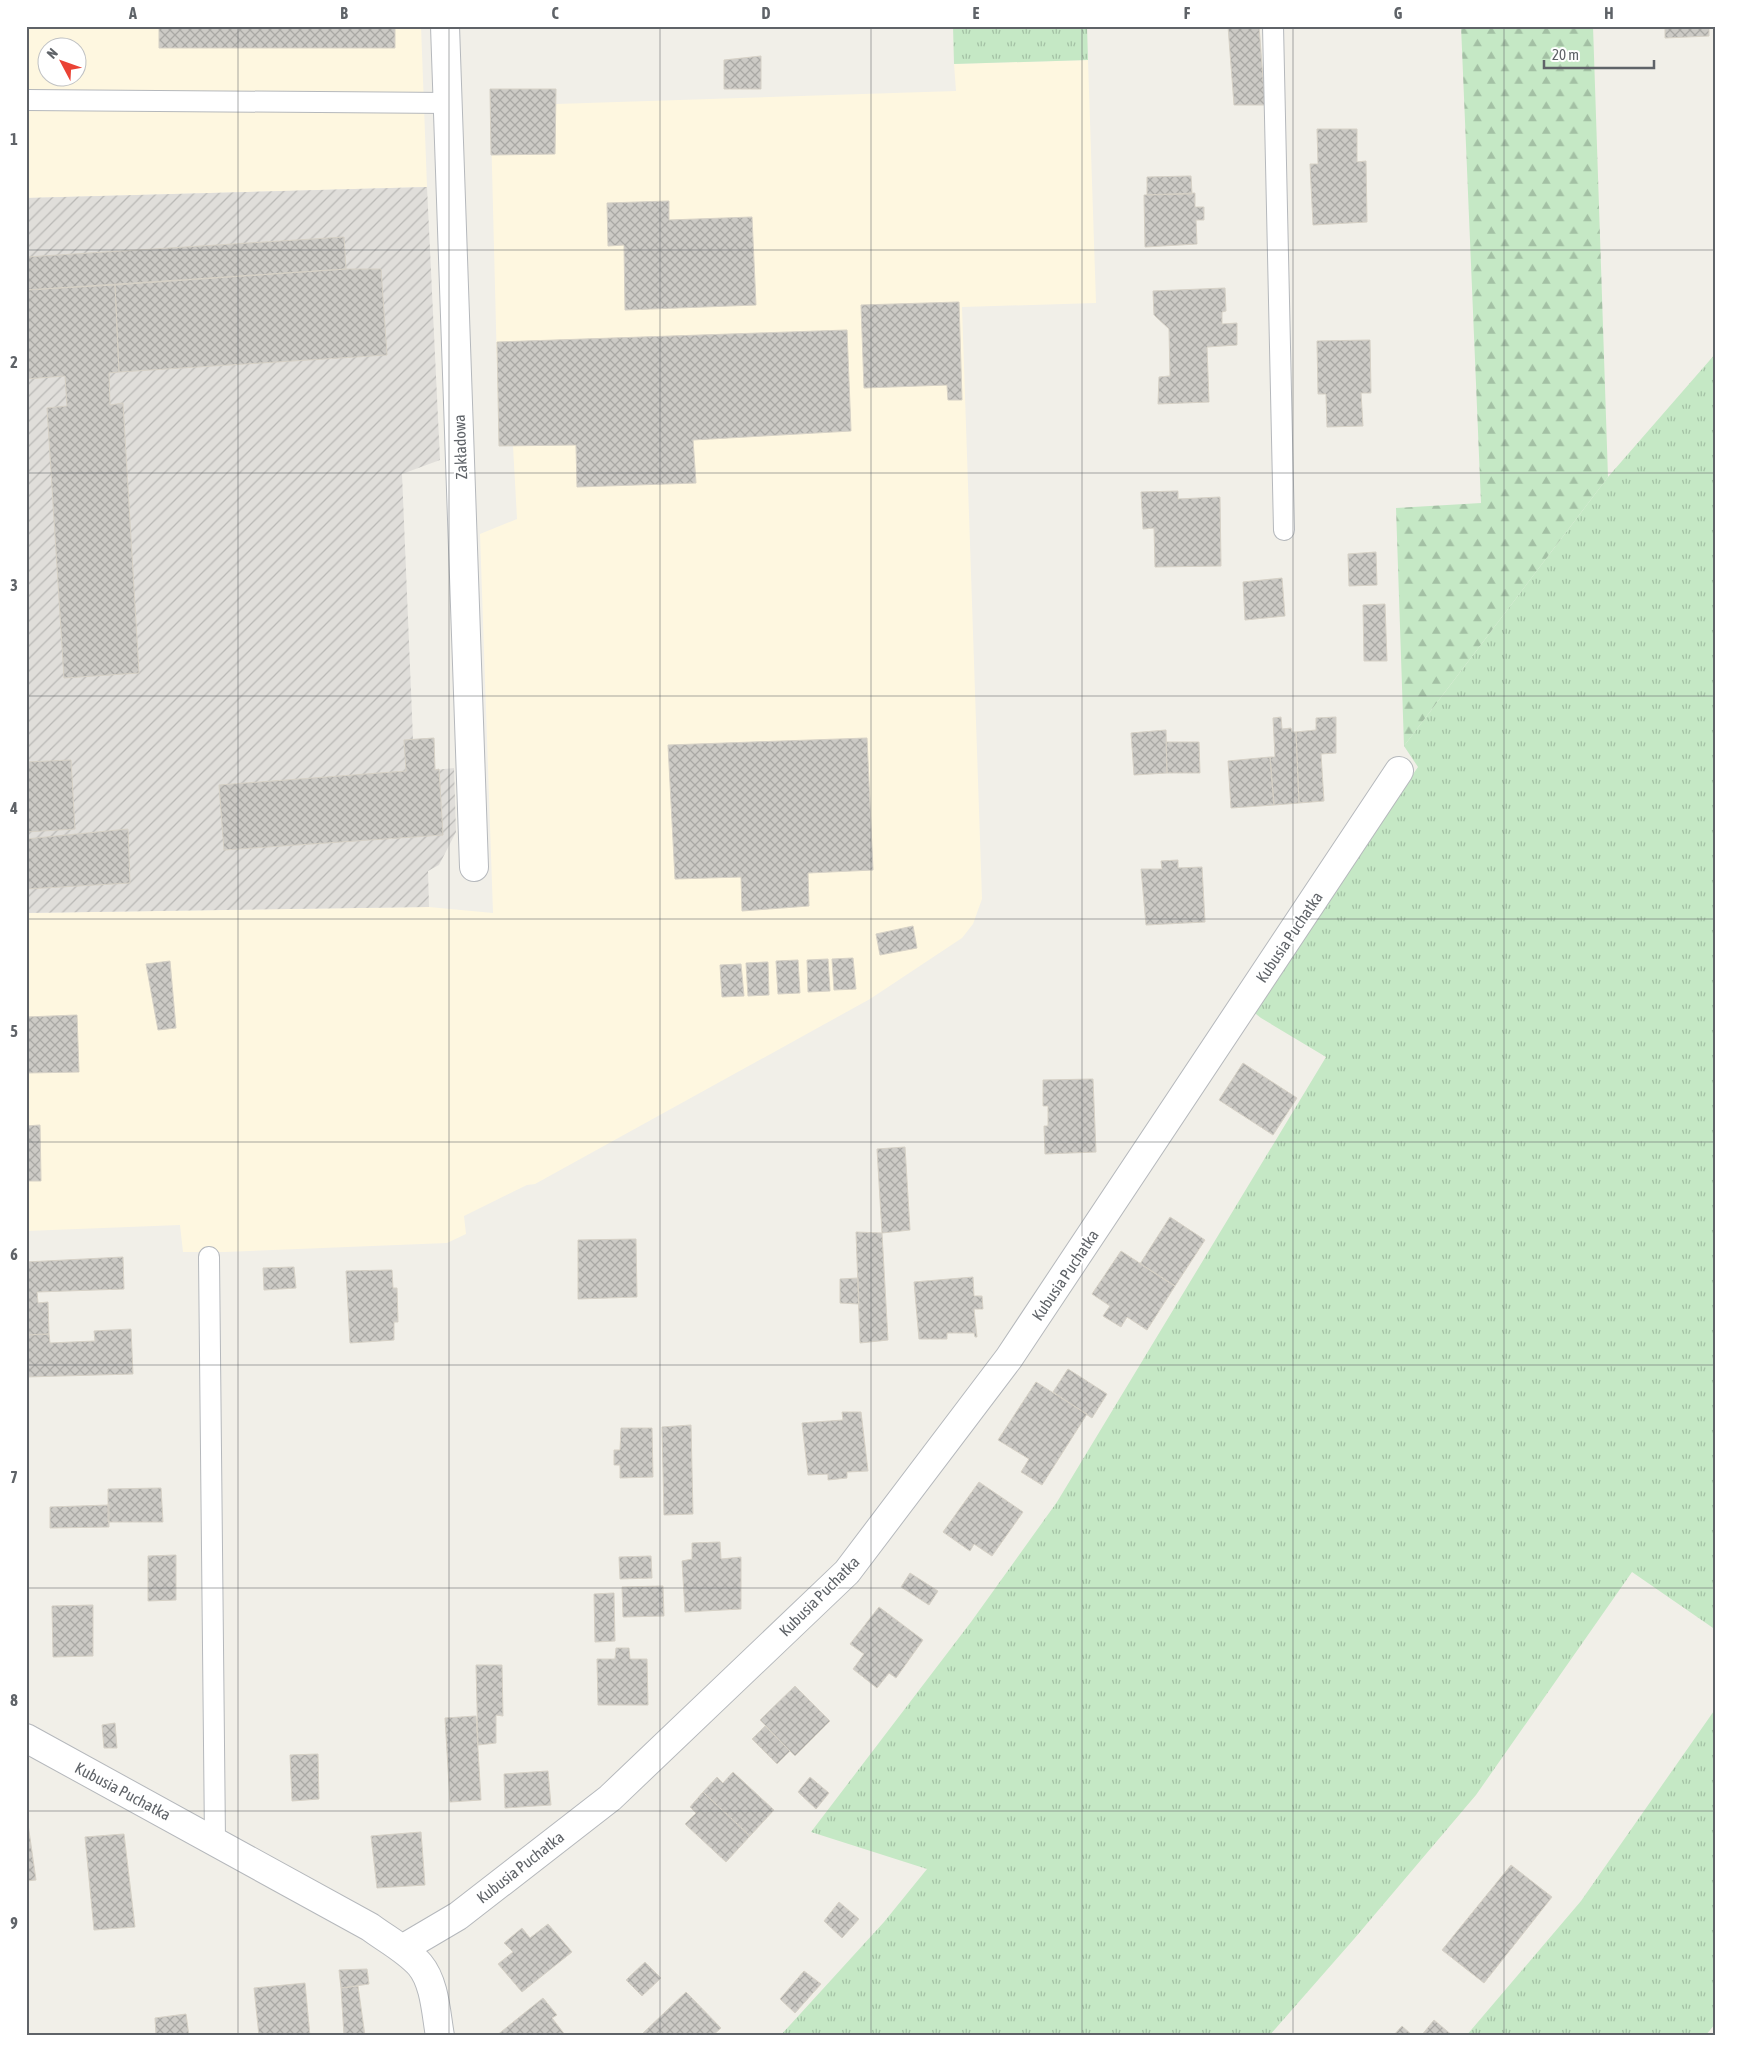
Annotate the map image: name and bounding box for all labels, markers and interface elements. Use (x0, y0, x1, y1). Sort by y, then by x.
text: A (128, 4, 137, 22)
text: B (340, 4, 348, 22)
text: C (551, 4, 559, 22)
text: D (762, 4, 771, 22)
text: E (973, 4, 980, 22)
text: F (1184, 4, 1191, 22)
text: G (1394, 4, 1403, 22)
text: H (1604, 4, 1614, 22)
north arrow (38, 38, 88, 88)
scale bar (1544, 38, 1654, 70)
text: N (43, 45, 61, 62)
text: 20 m (1552, 46, 1579, 63)
text: 1 (10, 130, 18, 148)
text: 2 (10, 353, 18, 371)
street label: Zakładowa (450, 414, 470, 480)
text: 3 (10, 576, 18, 594)
text: 4 (9, 799, 18, 817)
street label: Kubusia Puchatka (1252, 888, 1326, 986)
text: 5 (10, 1022, 18, 1040)
street label: Kubusia Puchatka (1028, 1226, 1102, 1324)
text: 6 (10, 1245, 18, 1263)
text: 7 (10, 1468, 18, 1486)
street label: Kubusia Puchatka (775, 1552, 863, 1640)
text: 8 (10, 1691, 18, 1709)
street label: Kubusia Puchatka (72, 1758, 174, 1824)
street label: Kubusia Puchatka (473, 1827, 567, 1907)
text: 9 (10, 1914, 18, 1932)

